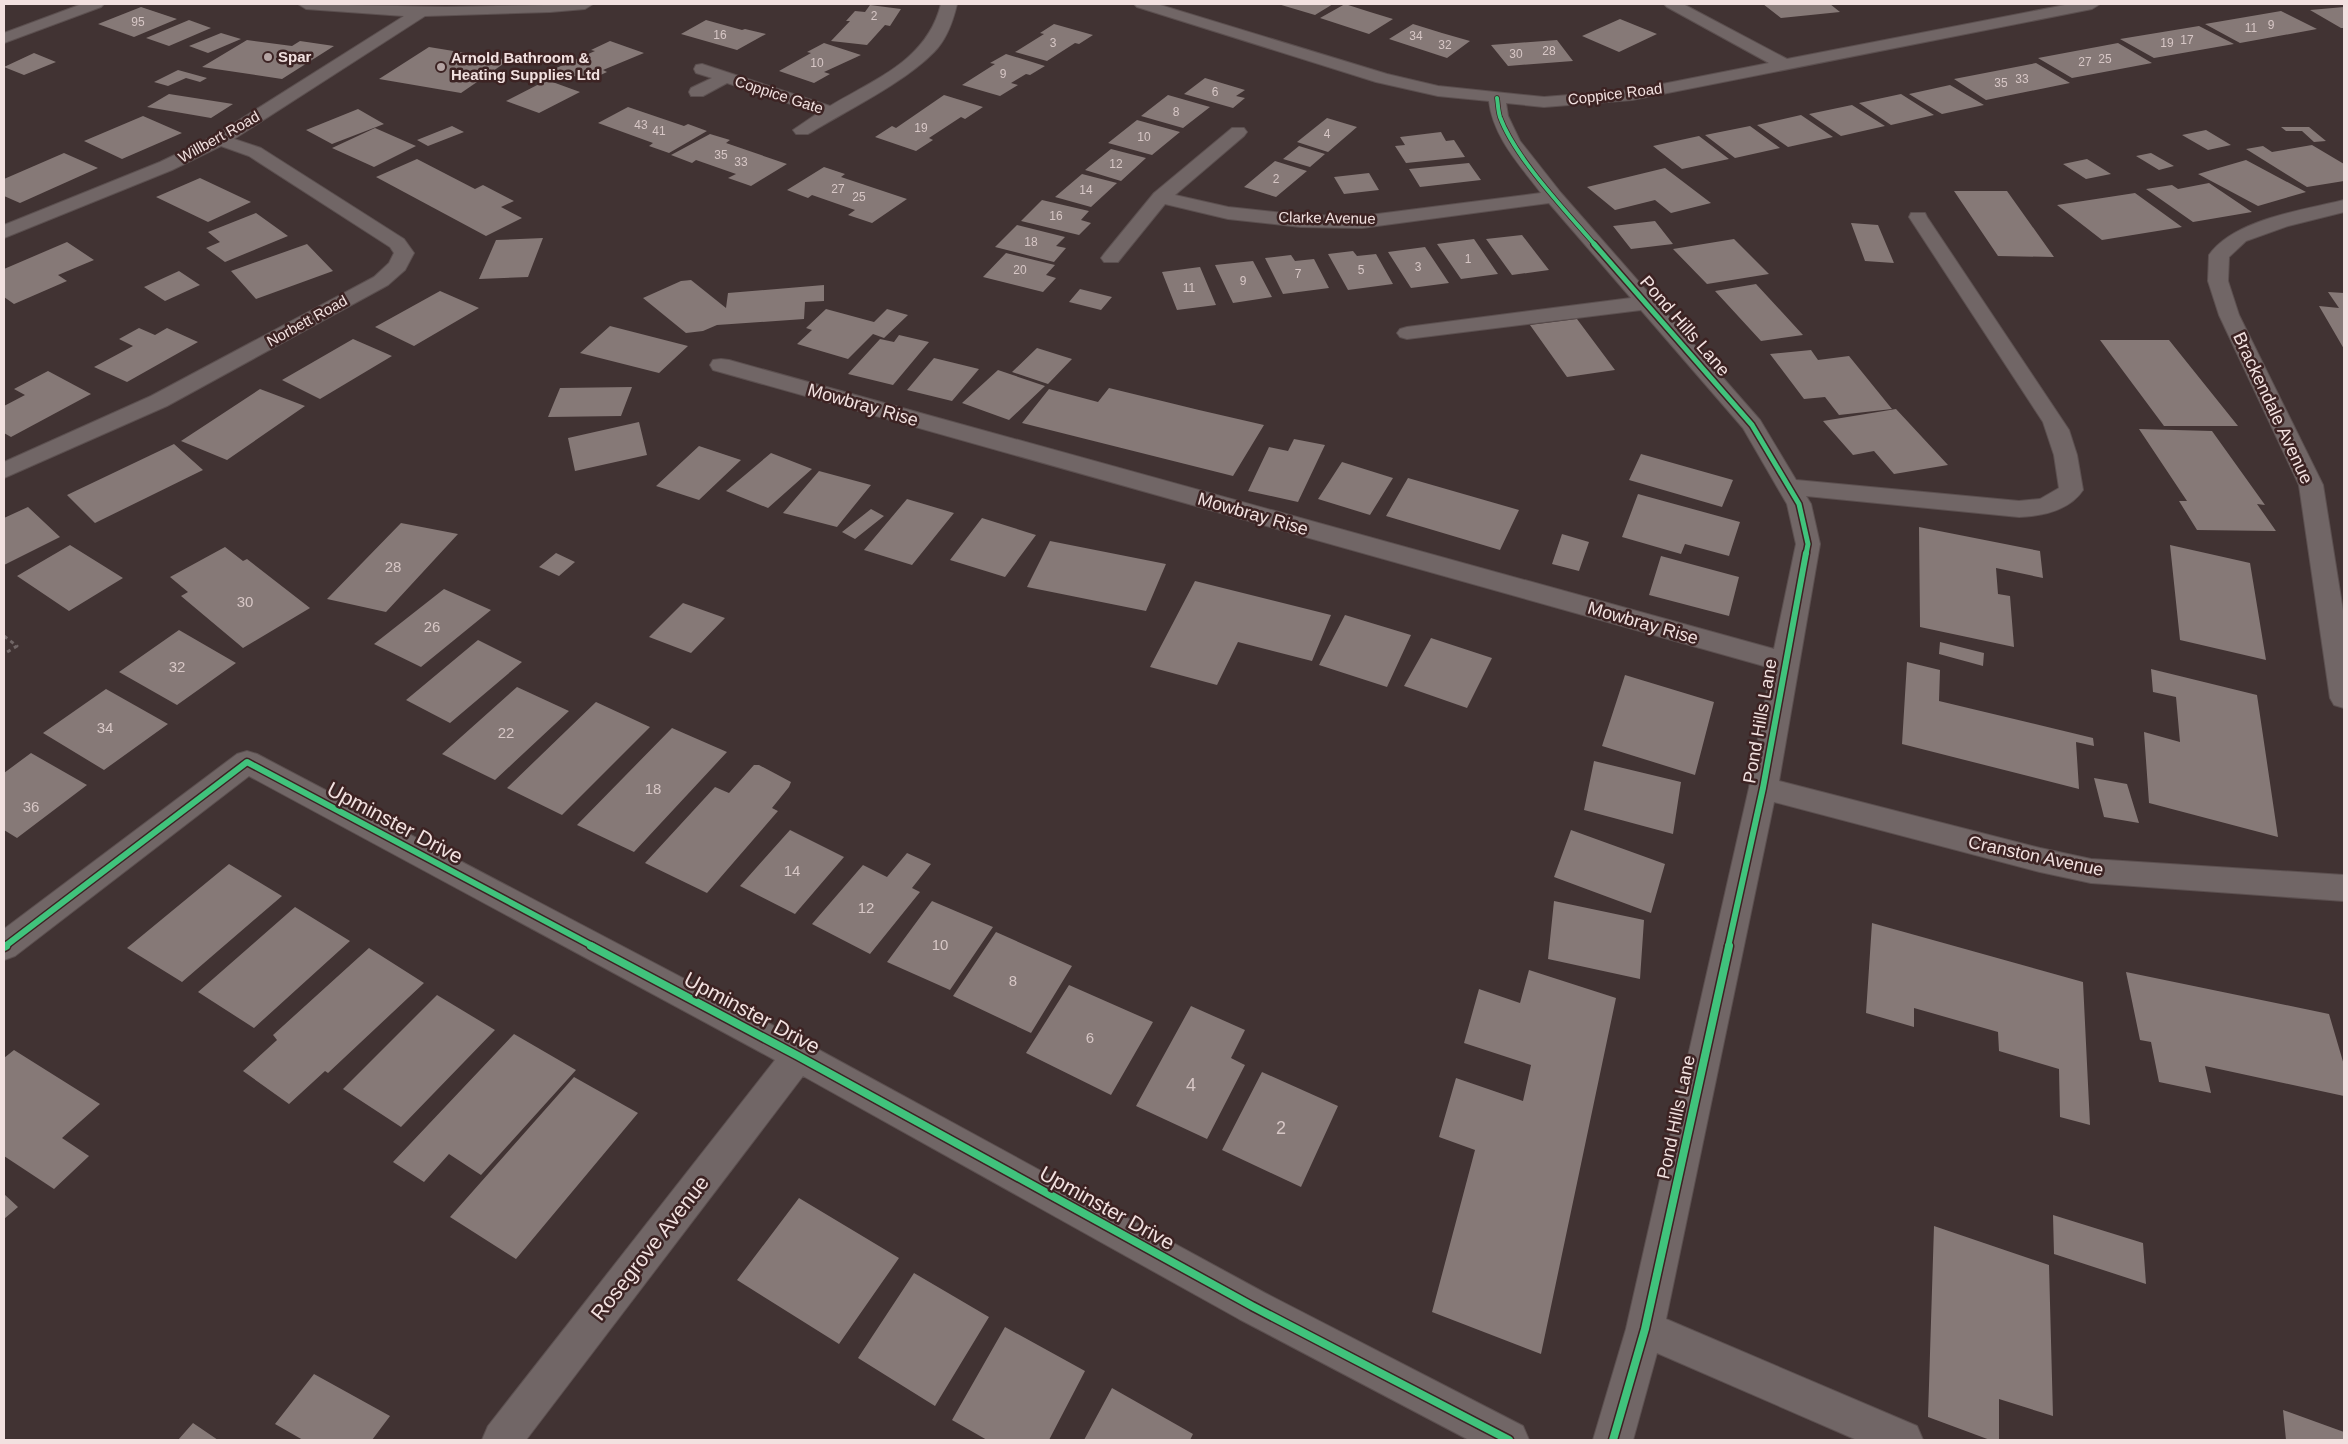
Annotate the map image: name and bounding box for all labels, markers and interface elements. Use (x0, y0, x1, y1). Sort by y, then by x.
house number: 2 (871, 9, 878, 23)
house number: 95 (131, 15, 145, 29)
house number: 9 (2268, 18, 2275, 32)
house number: 11 (2245, 21, 2258, 35)
house number: 16 (713, 28, 727, 42)
house number: 34 (1409, 29, 1423, 43)
house number: 17 (2180, 33, 2194, 47)
house number: 3 (1050, 36, 1057, 50)
house number: 19 (2160, 36, 2174, 50)
house number: 32 (1438, 38, 1452, 52)
house number: 28 (1542, 44, 1556, 58)
house number: 30 (1509, 47, 1523, 61)
place label: Spar (278, 48, 312, 65)
place label: Arnold Bathroom & Heating Supplies Ltd (451, 49, 600, 83)
marker: Spar (262, 51, 274, 63)
house number: 25 (2098, 52, 2112, 66)
house number: 27 (2078, 55, 2092, 69)
house number: 10 (810, 56, 824, 70)
marker: Arnold Bathroom & Heating Supplies Ltd (435, 61, 447, 73)
house number: 9 (1000, 67, 1007, 81)
street label: Coppice Gate (733, 72, 825, 117)
house number: 33 (2015, 72, 2029, 86)
house number: 35 (1994, 76, 2008, 90)
street label: Coppice Road (1567, 79, 1663, 108)
house number: 6 (1212, 85, 1219, 99)
house number: 8 (1173, 105, 1180, 119)
street label: Willbert Road (175, 107, 262, 166)
house number: 43 (634, 118, 648, 132)
house number: 19 (914, 121, 928, 135)
house number: 41 (652, 124, 666, 138)
house number: 4 (1324, 127, 1331, 141)
house number: 10 (1137, 130, 1151, 144)
house number: 35 (714, 148, 728, 162)
house number: 33 (734, 155, 748, 169)
house number: 12 (1109, 157, 1123, 171)
house number: 2 (1273, 172, 1280, 186)
house number: 27 (831, 182, 845, 196)
house number: 14 (1079, 183, 1093, 197)
house number: 25 (852, 190, 866, 204)
street label: Clarke Avenue (1278, 208, 1376, 227)
house number: 16 (1049, 209, 1063, 223)
house number: 18 (1024, 235, 1038, 249)
house number: 1 (1465, 252, 1472, 266)
house number: 3 (1415, 260, 1422, 274)
house number: 20 (1013, 263, 1027, 277)
house number: 5 (1358, 263, 1365, 277)
house number: 7 (1295, 267, 1302, 281)
street label: Pond Hills Lane (1636, 272, 1734, 380)
house number: 9 (1240, 274, 1247, 288)
house number: 11 (1183, 281, 1196, 295)
street label: Norbett Road (264, 292, 350, 350)
street label: Brackendale Avenue (2229, 329, 2317, 487)
street label: Mowbray Rise (805, 380, 921, 430)
street label: Mowbray Rise (1195, 489, 1311, 539)
house number: 28 (385, 558, 401, 575)
house number: 30 (237, 593, 253, 610)
street label: Mowbray Rise (1585, 598, 1701, 648)
house number: 26 (424, 618, 440, 635)
street label: Pond Hills Lane (1739, 657, 1781, 785)
house number: 32 (169, 658, 185, 675)
house number: 34 (97, 719, 113, 736)
house number: 22 (498, 724, 514, 741)
street label: Upminster Drive (323, 777, 467, 868)
house number: 18 (645, 780, 661, 797)
house number: 36 (23, 798, 39, 815)
street label: Cranston Avenue (1967, 832, 2105, 880)
house number: 14 (784, 862, 800, 879)
house number: 12 (858, 899, 874, 916)
house number: 10 (932, 936, 948, 953)
street label: Upminster Drive (680, 967, 824, 1058)
house number: 8 (1009, 972, 1017, 989)
house number: 6 (1086, 1029, 1094, 1046)
street label: Pond Hills Lane (1653, 1053, 1699, 1181)
house number: 4 (1186, 1075, 1196, 1095)
house number: 2 (1276, 1118, 1286, 1138)
street label: Upminster Drive (1036, 1161, 1179, 1254)
street label: Rosegrove Avenue (586, 1171, 713, 1325)

